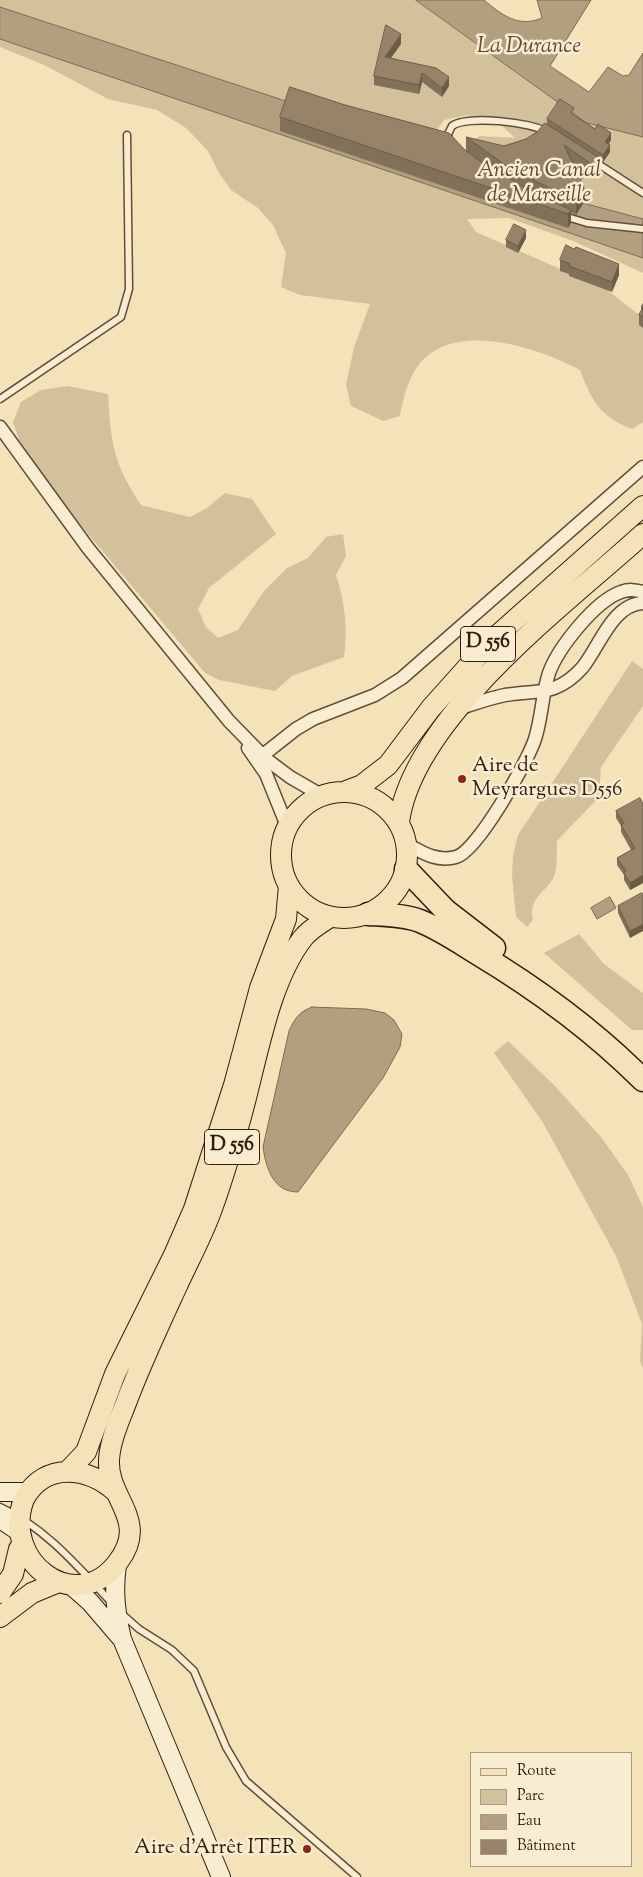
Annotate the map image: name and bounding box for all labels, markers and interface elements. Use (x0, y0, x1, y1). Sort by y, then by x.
water label: La Durance (477, 35, 581, 61)
water label: Ancien Canal de Marseille (477, 159, 601, 210)
road number: D 556 (460, 626, 516, 662)
place label: Aire de Meyrargues D556 (472, 754, 623, 804)
marker: Aire de Meyrargues D556 (456, 773, 468, 785)
road number: D 556 (204, 1130, 260, 1164)
legend (470, 1752, 633, 1867)
text: Route (517, 1761, 556, 1782)
text: Parc (517, 1786, 544, 1807)
text: Eau (517, 1811, 541, 1832)
place label: Aire d'Arrêt ITER (134, 1836, 297, 1862)
text: Bâtiment (517, 1836, 576, 1857)
marker: Aire d'Arrêt ITER (301, 1843, 313, 1855)

